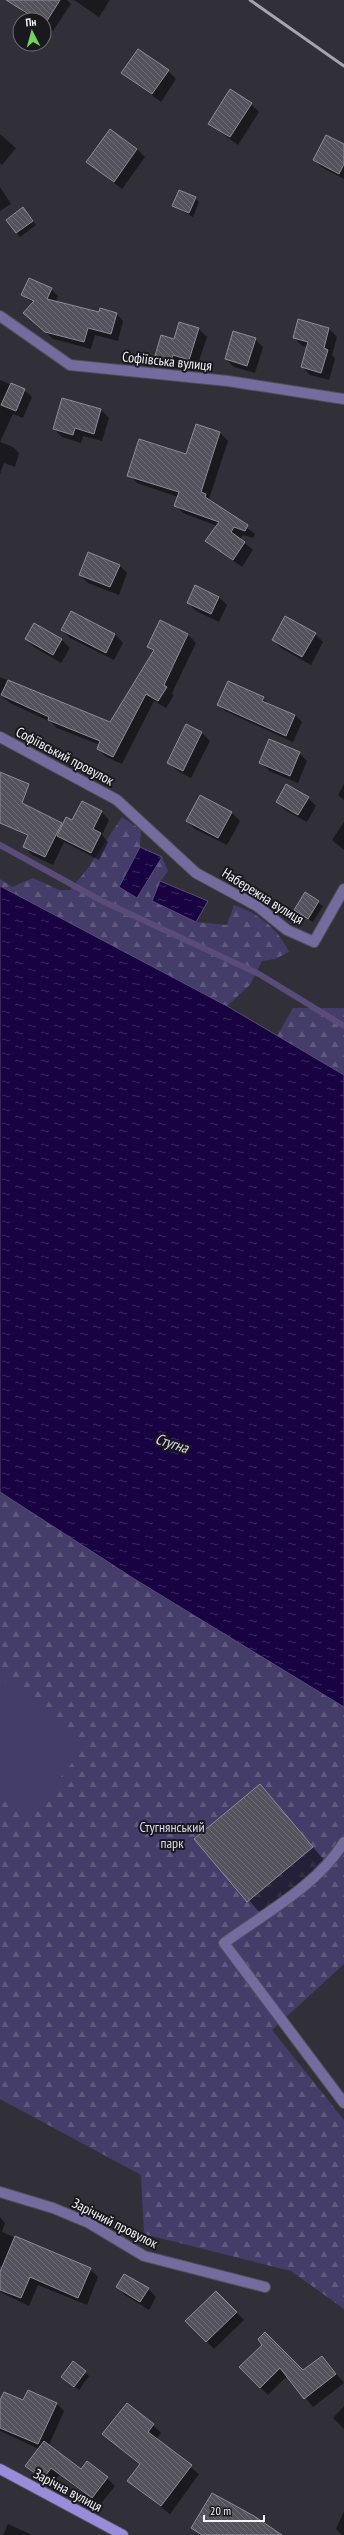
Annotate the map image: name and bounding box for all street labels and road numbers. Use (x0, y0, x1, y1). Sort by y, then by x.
street label: Софіївська вулиця (121, 347, 213, 375)
street label: Софіївський провулок (13, 723, 118, 790)
street label: Набережна вулиця (219, 864, 307, 928)
street label: Зарічний провулок (69, 2194, 161, 2253)
street label: Зарічна вулиця (31, 2464, 105, 2516)

